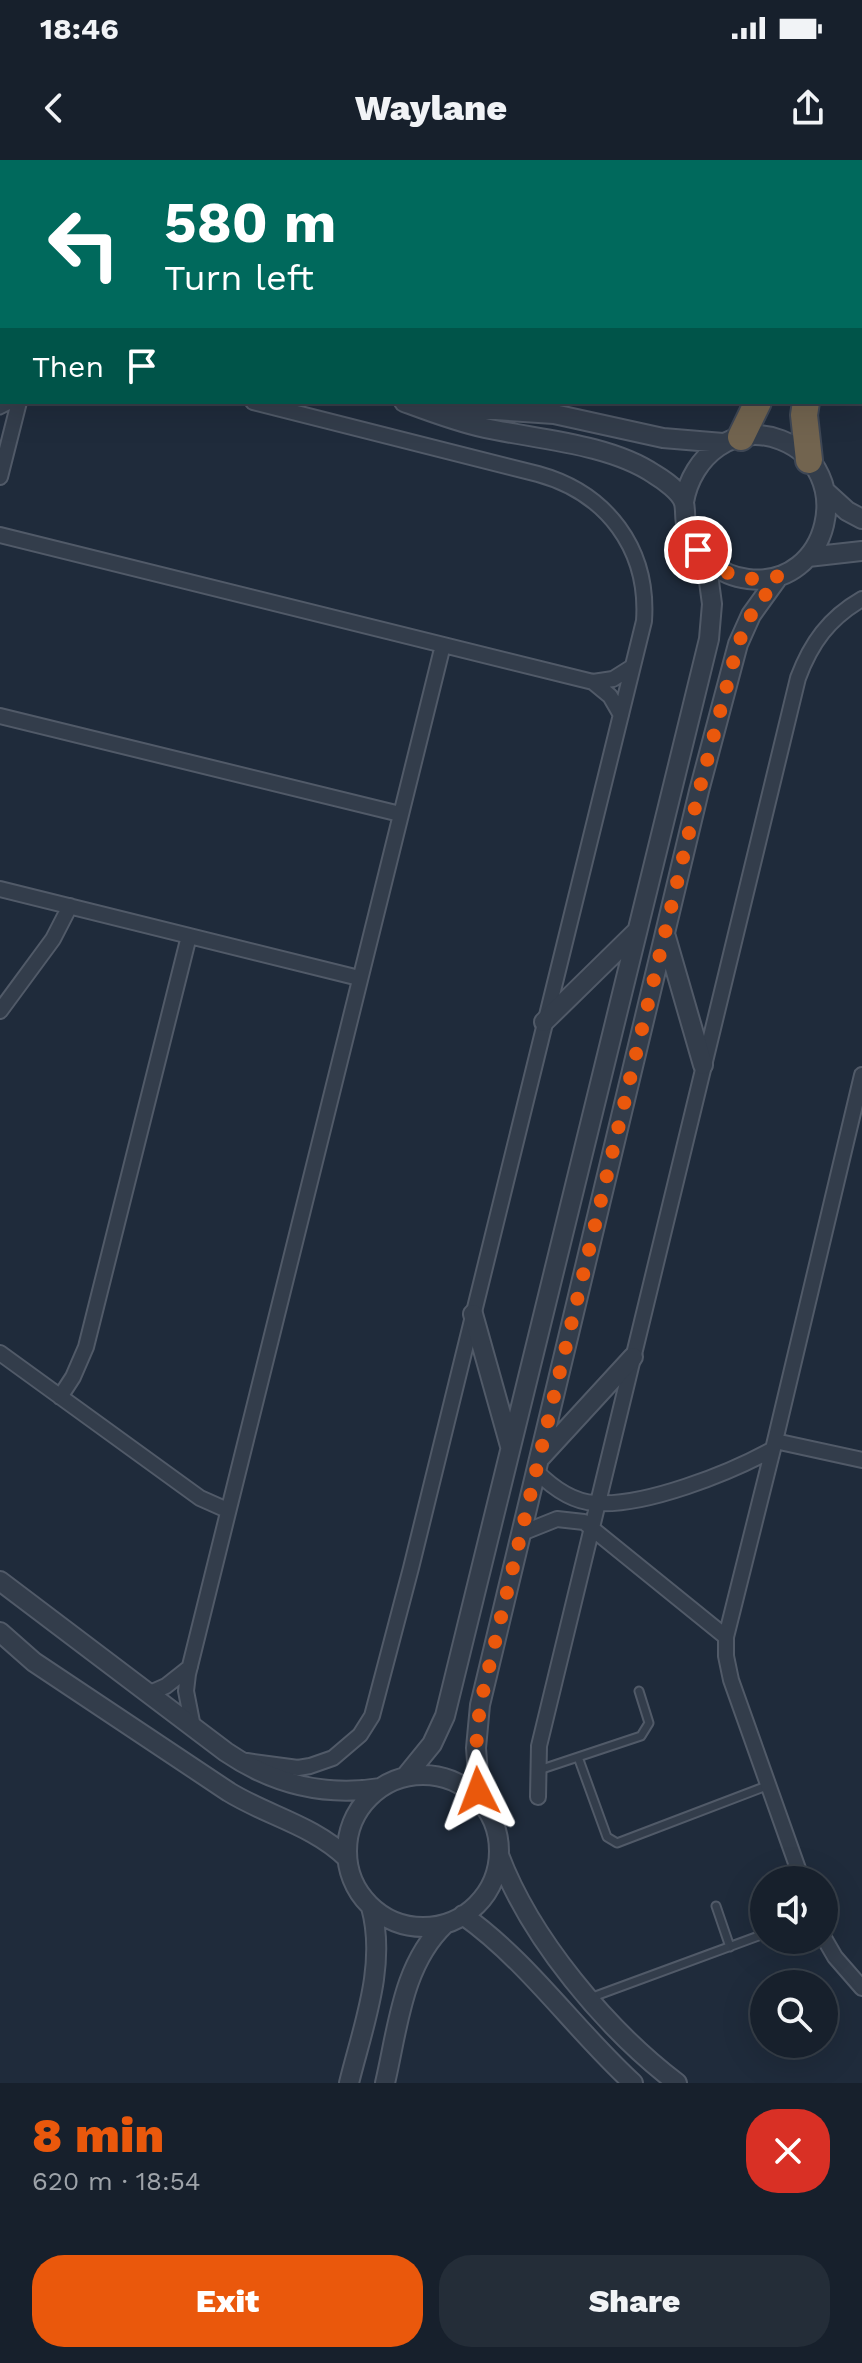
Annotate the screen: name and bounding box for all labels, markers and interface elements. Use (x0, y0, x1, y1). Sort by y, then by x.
text: 18:46 (40, 11, 119, 46)
icon: back (32, 86, 76, 130)
icon: share (786, 86, 830, 130)
text: Waylane (355, 87, 507, 129)
text: 580 m (164, 190, 337, 256)
icon: left (32, 192, 136, 296)
text: Turn left (164, 257, 314, 299)
icon: arrive (120, 344, 164, 388)
text: Then (32, 349, 104, 384)
pin (664, 516, 732, 584)
icon: arrive (676, 528, 720, 572)
position arrow (436, 1749, 520, 1833)
map controls (750, 1866, 838, 2058)
button: sound (750, 1866, 838, 1954)
button: search (750, 1970, 838, 2058)
text: 8 min (32, 2107, 164, 2164)
button: close (746, 2109, 830, 2193)
text: 620 m · 18:54 (32, 2166, 201, 2196)
button: Exit (32, 2255, 423, 2347)
button: Share (439, 2255, 830, 2347)

